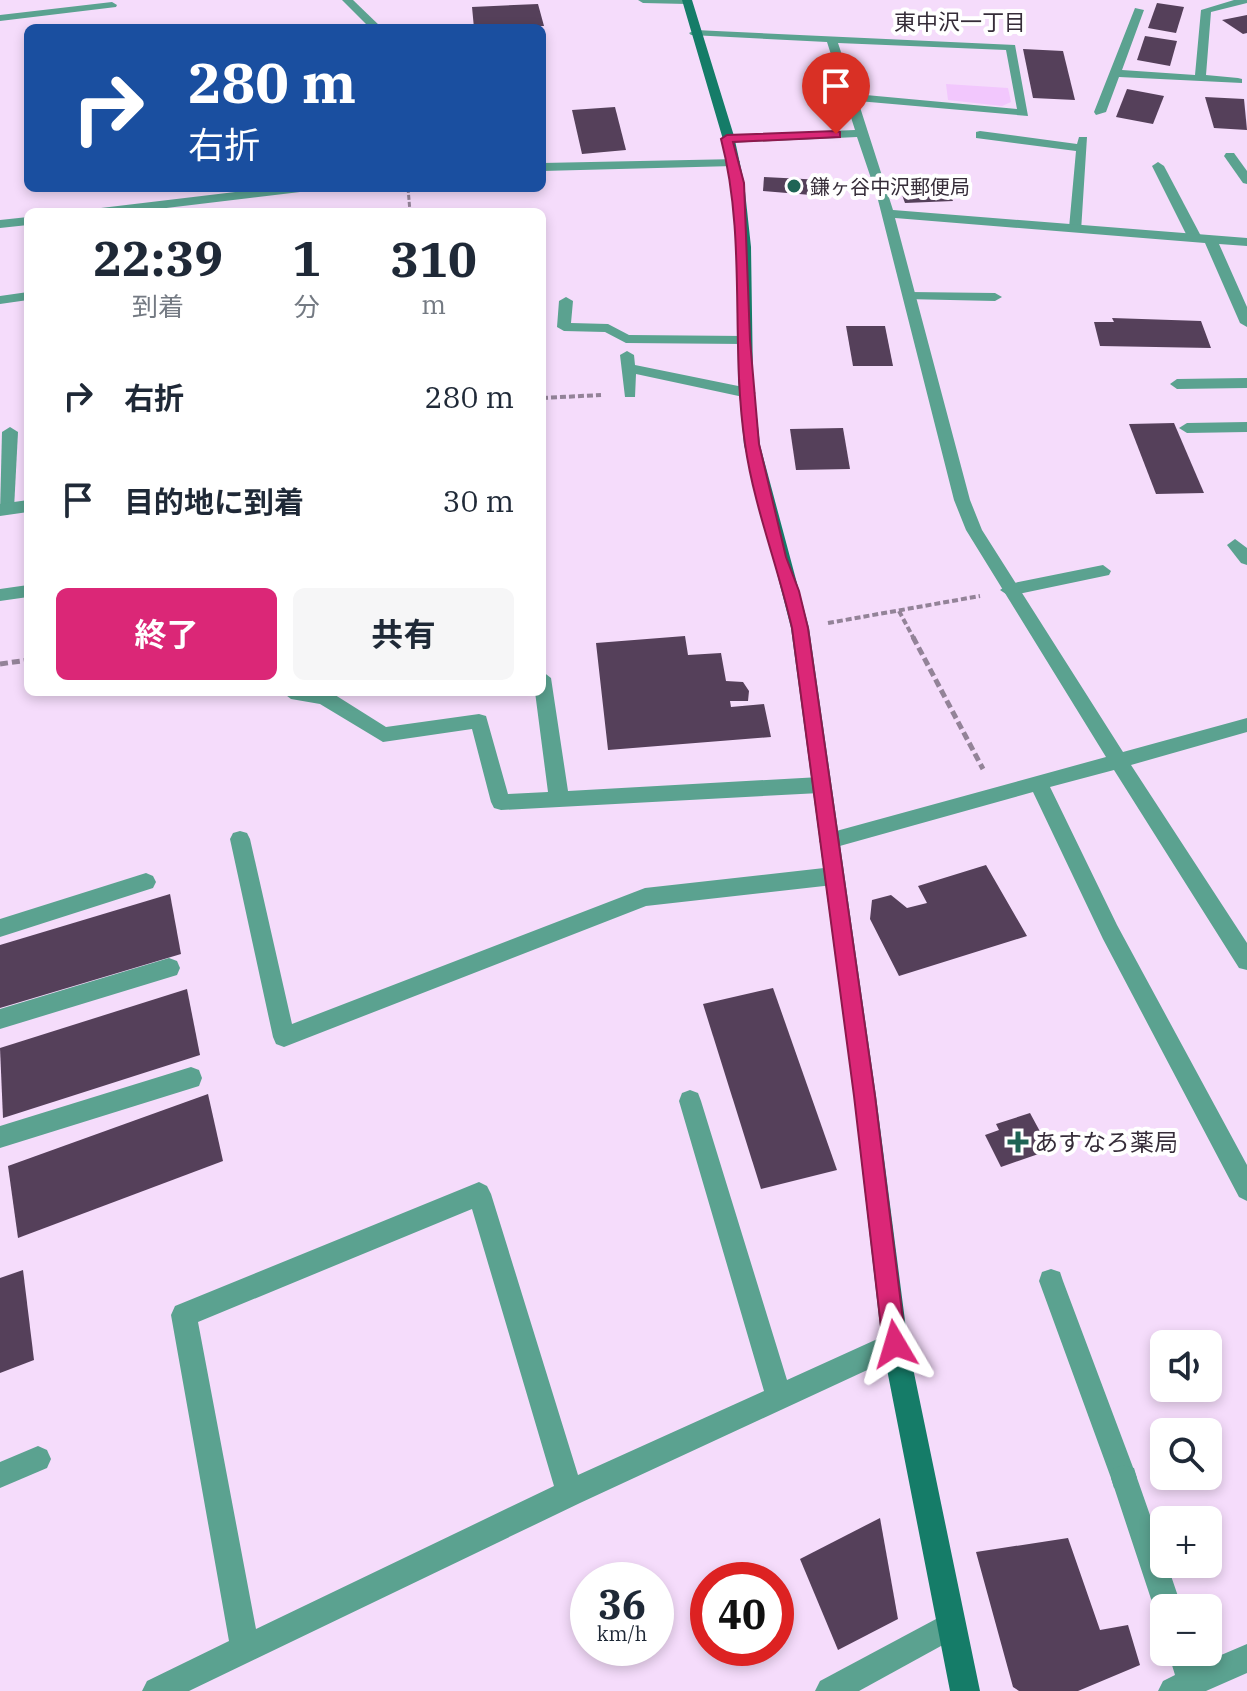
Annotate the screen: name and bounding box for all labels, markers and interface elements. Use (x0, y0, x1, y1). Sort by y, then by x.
district label: 東中沢一丁目 (894, 7, 1026, 36)
text: 280 m (188, 46, 356, 118)
pin (802, 52, 870, 134)
icon: right (56, 56, 160, 160)
icon: arrive (814, 64, 858, 108)
text: 右折 (188, 121, 260, 168)
place label: 鎌ヶ谷中沢郵便局 (810, 173, 970, 200)
marker: 鎌ヶ谷中沢郵便局 (785, 177, 803, 195)
text: 22:39 (93, 227, 223, 289)
text: 1 (292, 227, 321, 289)
text: 310 (390, 228, 477, 290)
text: m (421, 287, 446, 321)
text: 到着 (132, 289, 184, 323)
text: 分 (294, 289, 320, 323)
icon: right (56, 374, 100, 418)
text: 280 m (424, 377, 514, 416)
text: 右折 (124, 378, 184, 417)
icon: arrive (56, 478, 100, 522)
text: 30 m (442, 481, 514, 520)
text: 目的地に到着 (124, 482, 304, 521)
button: 終了 (56, 588, 277, 680)
button: 共有 (293, 588, 514, 680)
place label: あすなろ薬局 (1034, 1126, 1178, 1158)
marker: あすなろ薬局 (1009, 1133, 1027, 1151)
position arrow (853, 1302, 937, 1386)
map controls (1150, 1330, 1222, 1666)
button: sound (1150, 1330, 1222, 1402)
button: search (1150, 1418, 1222, 1490)
button: + (1150, 1506, 1222, 1578)
speed limit sign: 40 (690, 1562, 794, 1666)
text: 36 (598, 1578, 646, 1630)
button: − (1150, 1594, 1222, 1666)
text: km/h (597, 1620, 647, 1647)

